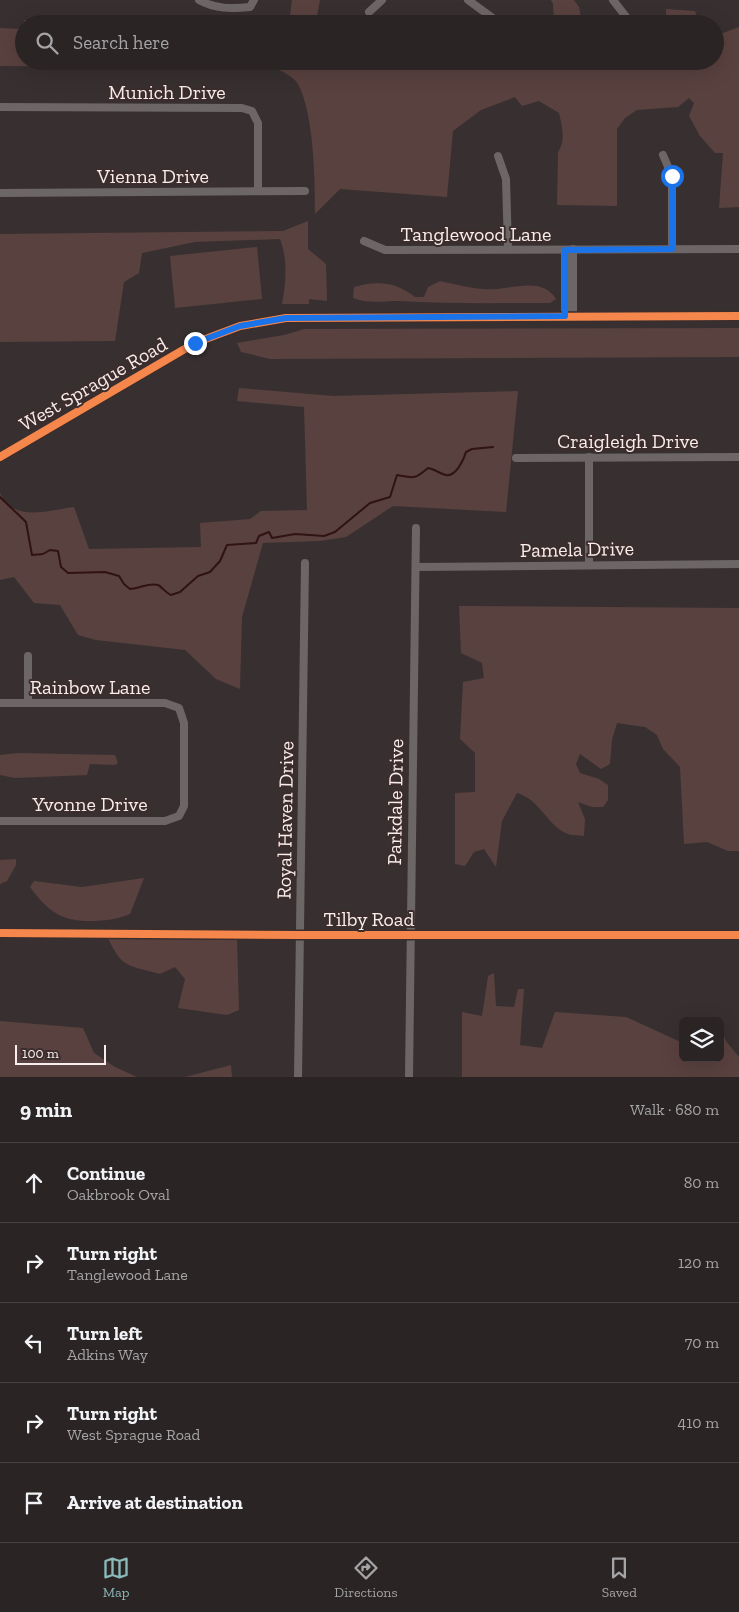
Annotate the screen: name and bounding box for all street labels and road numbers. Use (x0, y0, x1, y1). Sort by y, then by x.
street label: Munich Drive (108, 80, 226, 104)
street label: Vienna Drive (96, 164, 209, 188)
street label: Tanglewood Lane (401, 222, 552, 246)
street label: West Sprague Road (15, 332, 171, 436)
street label: Craigleigh Drive (557, 429, 699, 453)
street label: Pamela Drive (520, 536, 634, 562)
street label: Rainbow Lane (30, 675, 150, 699)
street label: Parkdale Drive (382, 739, 408, 865)
street label: Royal Haven Drive (272, 741, 298, 899)
street label: Yvonne Drive (31, 792, 148, 816)
street label: Tilby Road (324, 907, 414, 931)

